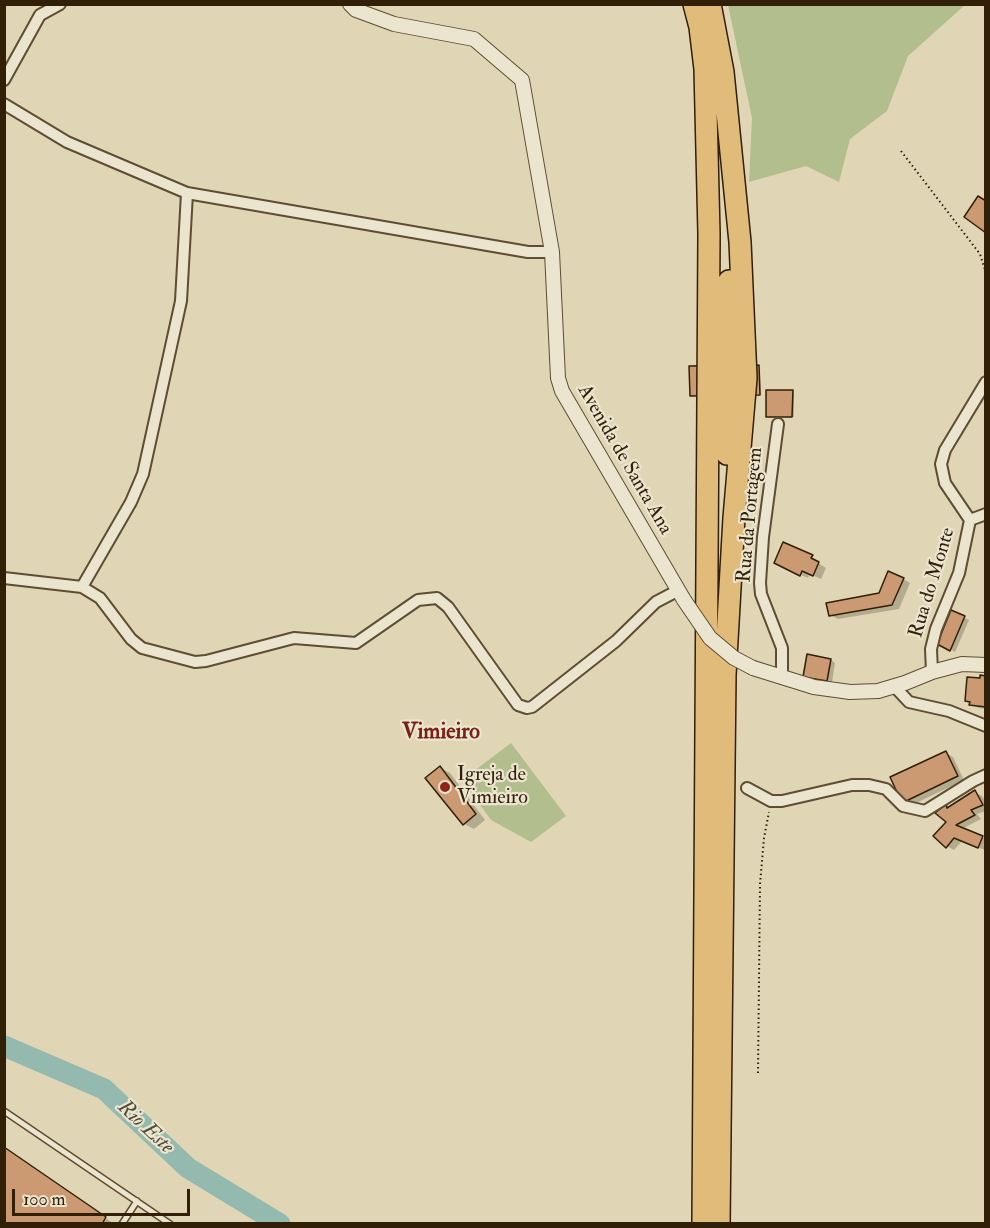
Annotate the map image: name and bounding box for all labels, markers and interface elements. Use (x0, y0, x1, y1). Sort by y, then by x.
street label: Avenida de Santa Ana (571, 381, 677, 539)
street label: Rua da Portagem (733, 446, 769, 584)
street label: Rua do Monte (905, 525, 961, 641)
district label: Vimieiro (402, 720, 480, 746)
place label: Igreja de Vimieiro (457, 764, 528, 811)
marker: Igreja de Vimieiro (438, 780, 452, 794)
water label: Rio Este (112, 1096, 178, 1160)
scale bar (15, 1177, 194, 1215)
text: 100 m (23, 1188, 66, 1211)

